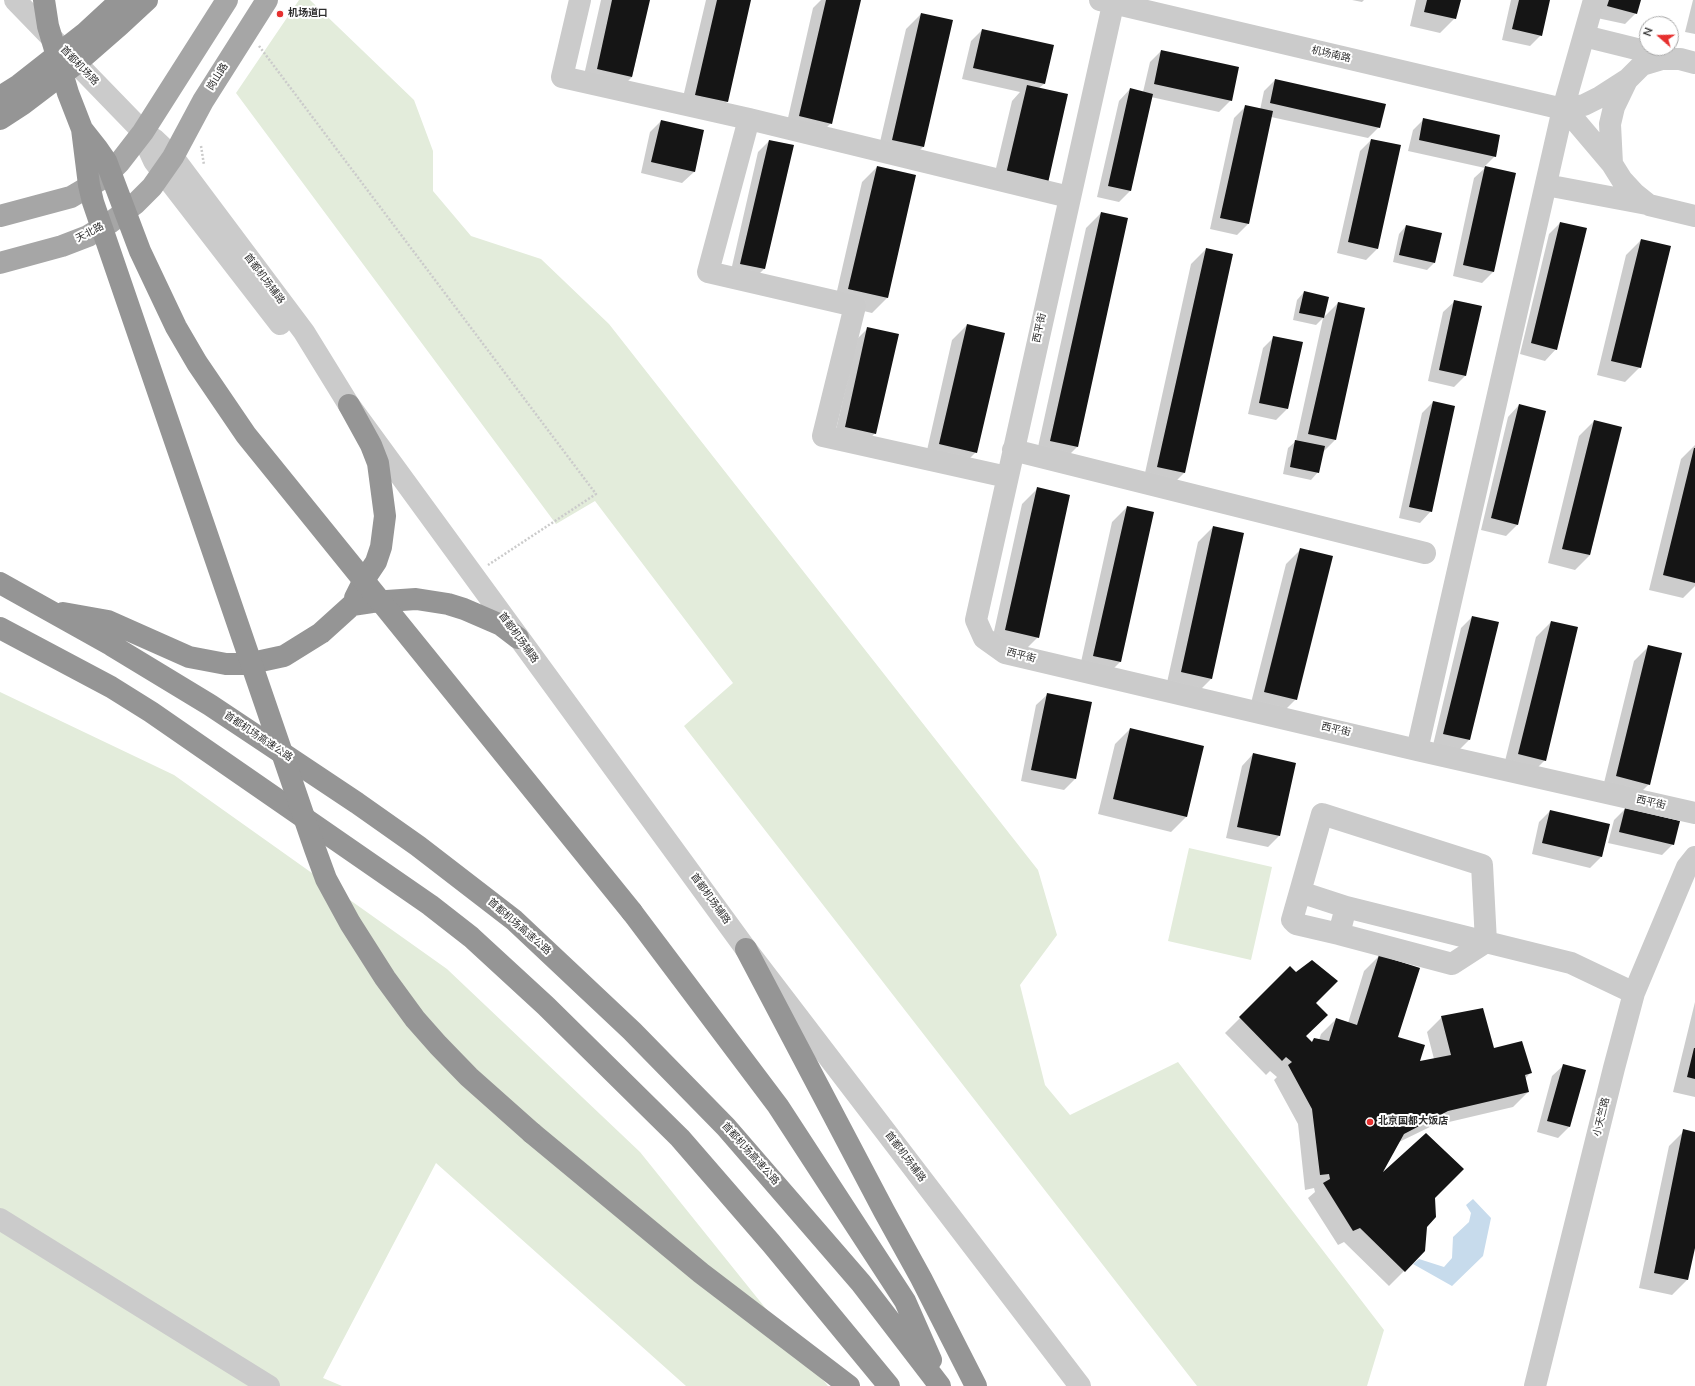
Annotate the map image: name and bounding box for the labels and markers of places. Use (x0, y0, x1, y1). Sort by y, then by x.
place label: 机场道口 (288, 8, 328, 20)
marker: 机场道口 (275, 9, 285, 19)
place label: 北京国都大饭店 (1378, 1116, 1448, 1128)
marker: 北京国都大饭店 (1365, 1117, 1375, 1127)

